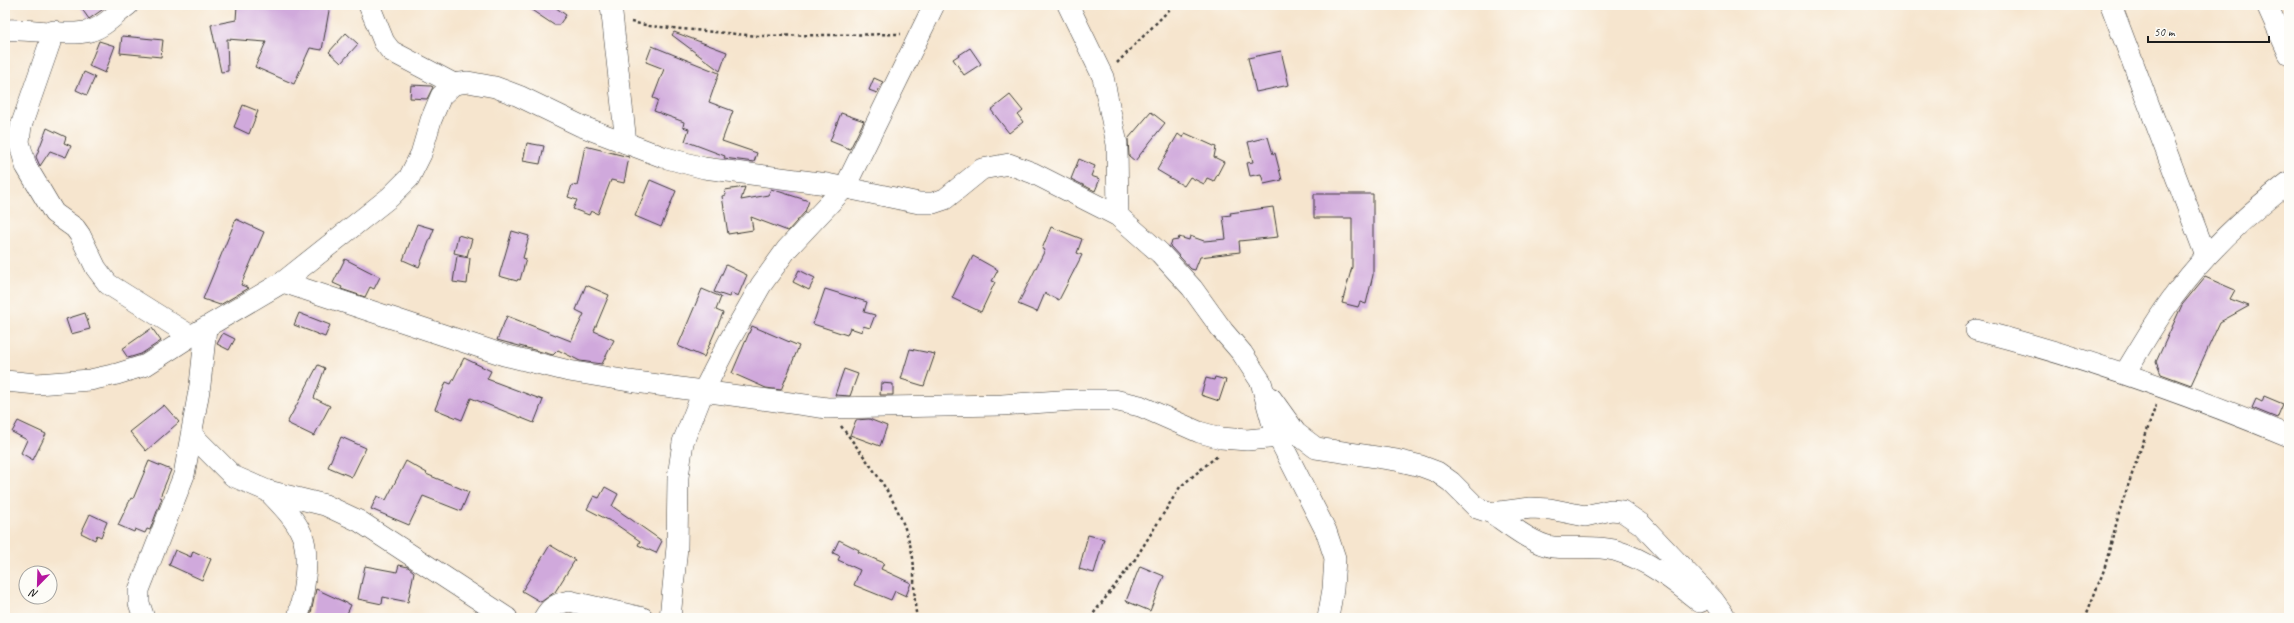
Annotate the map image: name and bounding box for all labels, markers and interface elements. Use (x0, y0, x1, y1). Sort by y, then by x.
scale bar (2148, 18, 2269, 44)
text: 50 m (2154, 24, 2176, 40)
north arrow (18, 565, 58, 605)
text: N (26, 586, 40, 602)

